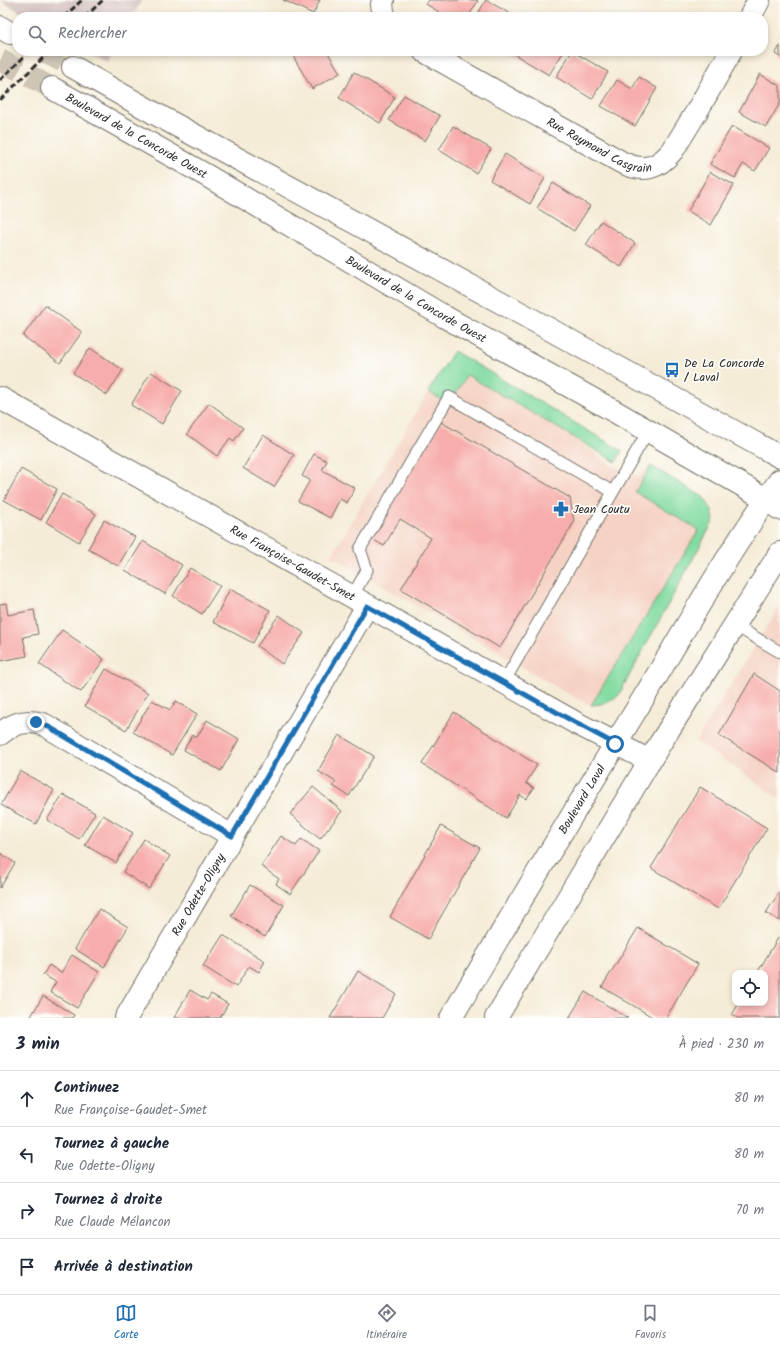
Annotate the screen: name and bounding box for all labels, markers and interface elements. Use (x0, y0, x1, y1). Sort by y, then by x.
search box (12, 12, 768, 56)
text: Rechercher (58, 22, 126, 46)
icon: search (26, 23, 48, 45)
street label: Boulevard de la Concorde Ouest (62, 88, 211, 184)
street label: Rue Raymond Casgrain (543, 112, 654, 178)
street label: Boulevard de la Concorde Ouest (342, 251, 491, 348)
place label: De La Concorde / Laval (684, 354, 765, 387)
bus stop icon: De La Concorde / Laval (663, 361, 681, 379)
pharmacy icon: Jean Coutu (552, 500, 570, 518)
place label: Jean Coutu (573, 500, 630, 519)
street label: Rue Françoise-Gaudet-Smet (226, 520, 359, 606)
route end (27, 713, 45, 731)
route start (606, 735, 624, 753)
street label: Boulevard Laval (553, 761, 610, 838)
street label: Rue Odette-Oligny (167, 849, 230, 939)
map controls (732, 970, 768, 1006)
button: locate (732, 970, 768, 1006)
text: 3 min (16, 1031, 60, 1058)
text: À pied · 230 m (679, 1034, 764, 1055)
text: Continuez (54, 1076, 119, 1100)
icon: ahead (16, 1088, 38, 1110)
text: 80 m (734, 1088, 764, 1109)
text: Rue Françoise-Gaudet-Smet (54, 1100, 207, 1121)
text: Tournez à gauche (54, 1132, 169, 1156)
icon: left (16, 1144, 38, 1166)
text: 80 m (734, 1144, 764, 1165)
text: Rue Odette-Oligny (54, 1156, 155, 1177)
text: Tournez à droite (54, 1188, 162, 1212)
icon: right (16, 1200, 38, 1222)
text: 70 m (736, 1200, 764, 1221)
text: Rue Claude Mélancon (54, 1212, 171, 1233)
text: Arrivée à destination (54, 1255, 193, 1279)
icon: arrive (16, 1256, 38, 1278)
tab: Carte (114, 1302, 138, 1344)
tab: Itinéraire (366, 1302, 407, 1344)
tab: Favoris (635, 1302, 666, 1344)

